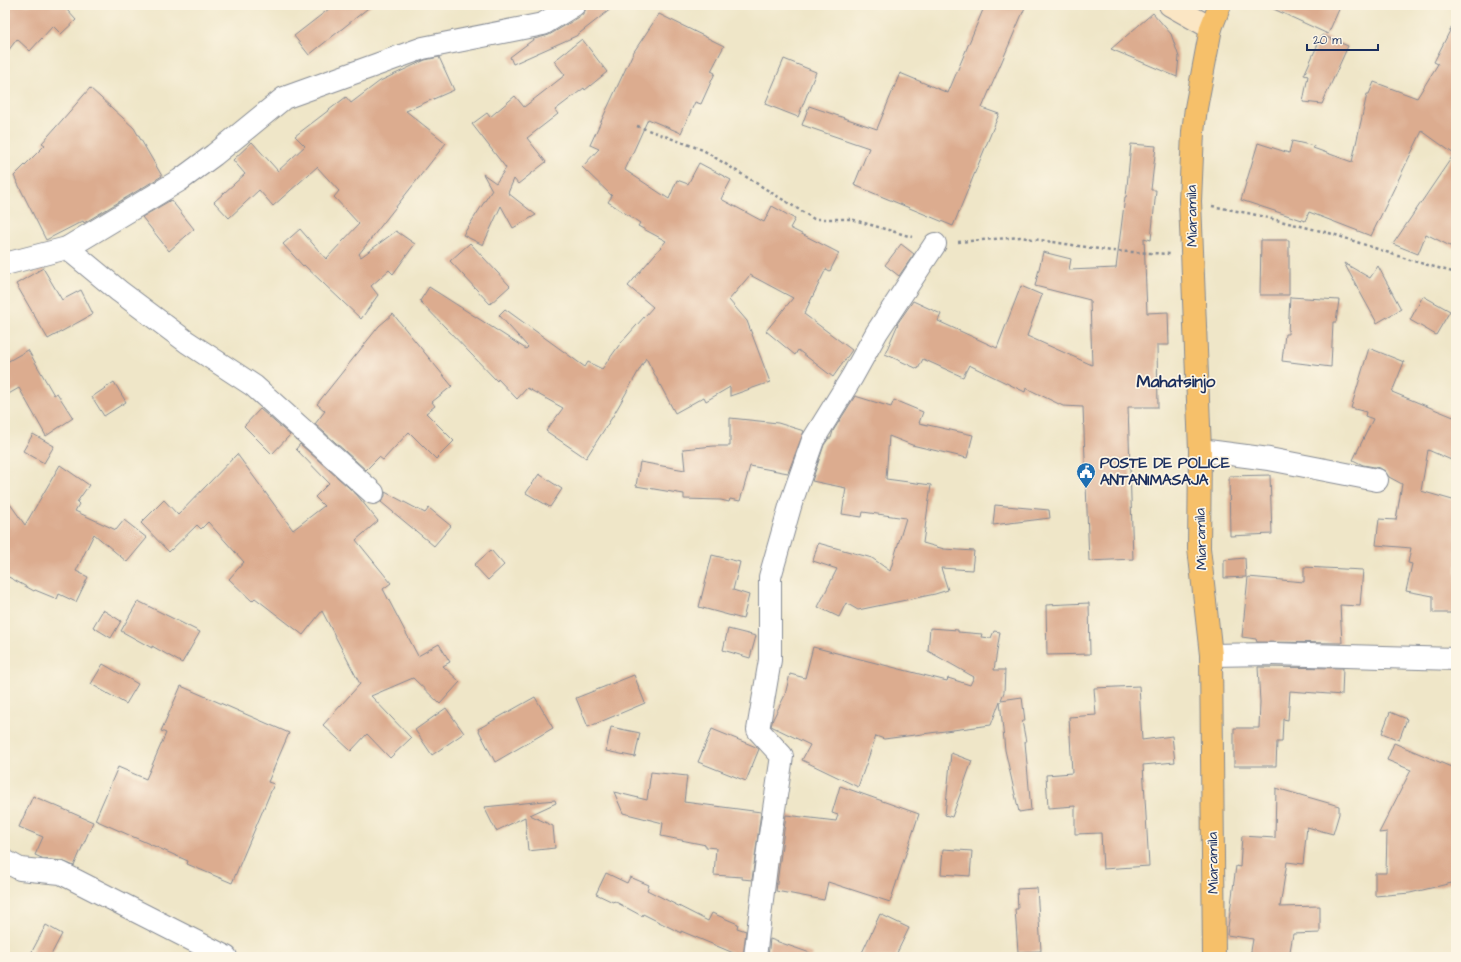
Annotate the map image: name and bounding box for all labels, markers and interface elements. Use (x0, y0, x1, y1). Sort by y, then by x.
scale bar (1307, 26, 1378, 52)
text: 20 m (1313, 32, 1342, 49)
street label: Miaramila (1181, 184, 1203, 247)
district label: Mahatsinjo (1137, 370, 1216, 394)
place label: POSTE DE POLICE ANTANIMASAJA (1100, 453, 1230, 491)
public building icon: POSTE DE POLICE ANTANIMASAJA (1075, 461, 1097, 489)
street label: Miaramila (1189, 507, 1213, 570)
street label: Miaramila (1202, 831, 1224, 894)

